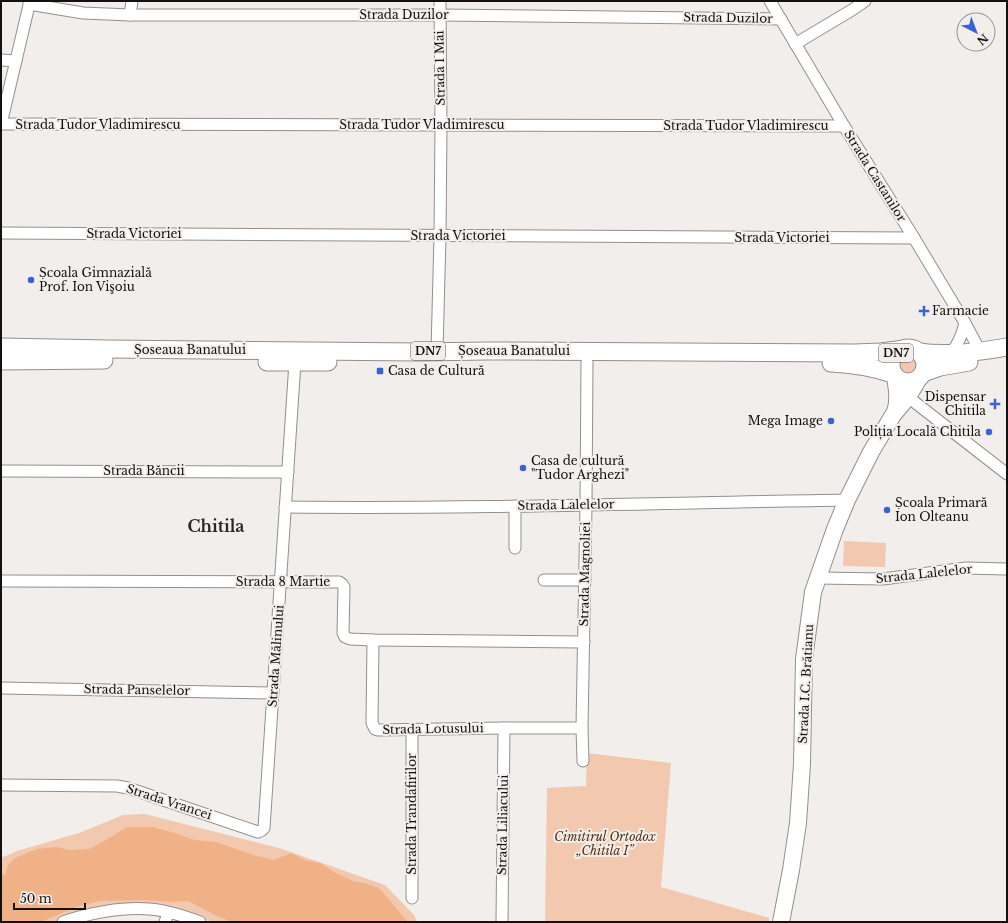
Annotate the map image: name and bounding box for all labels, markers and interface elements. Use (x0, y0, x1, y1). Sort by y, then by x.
street label: Strada Duzilor (359, 7, 449, 22)
street label: Strada Duzilor (683, 9, 773, 26)
north arrow (956, 12, 996, 52)
street label: Strada 1 Mai (431, 30, 448, 106)
text: N (974, 31, 991, 49)
street label: Strada Tudor Vladimirescu (15, 117, 181, 132)
street label: Strada Tudor Vladimirescu (339, 117, 505, 132)
street label: Strada Tudor Vladimirescu (663, 118, 829, 133)
street label: Strada Castanilor (841, 127, 910, 225)
street label: Strada Victoriei (86, 226, 182, 241)
street label: Strada Victoriei (410, 228, 506, 243)
street label: Strada Victoriei (734, 230, 830, 245)
place label: Școala Gimnazială Prof. Ion Vişoiu (39, 265, 152, 294)
marker: Școala Gimnazială Prof. Ion Vişoiu (26, 275, 36, 285)
place label: Farmacie (932, 303, 989, 318)
marker: Farmacie (919, 306, 929, 316)
street label: Șoseaua Banatului (134, 342, 246, 358)
road number: DN7 (411, 342, 445, 360)
street label: Șoseaua Banatului (458, 343, 570, 359)
road number: DN7 (879, 344, 913, 362)
place label: Casa de Cultură (388, 363, 485, 378)
marker: Casa de Cultură (375, 366, 385, 376)
place label: Dispensar Chitila (925, 389, 986, 418)
marker: Dispensar Chitila (989, 398, 1001, 410)
place label: Mega Image (748, 413, 823, 428)
marker: Mega Image (826, 416, 836, 426)
place label: Poliția Locală Chitila (854, 424, 981, 440)
marker: Poliția Locală Chitila (984, 427, 994, 437)
place label: Casa de cultură "Tudor Arghezi" (531, 453, 629, 482)
street label: Strada Băncii (103, 463, 185, 478)
marker: Casa de cultură "Tudor Arghezi" (518, 463, 528, 473)
place label: Școala Primară Ion Olteanu (895, 495, 988, 524)
street label: Strada Lalelelor (517, 496, 615, 513)
marker: Școala Primară Ion Olteanu (882, 505, 892, 515)
district label: Chitila (187, 516, 245, 536)
street label: Strada Magnoliei (576, 522, 593, 626)
street label: Strada Lalelelor (875, 561, 973, 586)
street label: Strada 8 Martie (236, 574, 330, 589)
street label: Strada Mălinului (264, 604, 287, 708)
street label: Strada I.C. Brătianu (795, 624, 816, 744)
street label: Strada Panselelor (84, 681, 191, 698)
street label: Strada Lotusului (382, 720, 484, 737)
street label: Strada Trandafirilor (404, 753, 419, 875)
street label: Strada Liliacului (494, 775, 511, 875)
street label: Strada Vrancei (125, 781, 214, 822)
park label: Cimitirul Ortodox „Chitila I” (554, 829, 656, 858)
scale bar (14, 885, 85, 911)
text: 50 m (20, 891, 52, 906)

